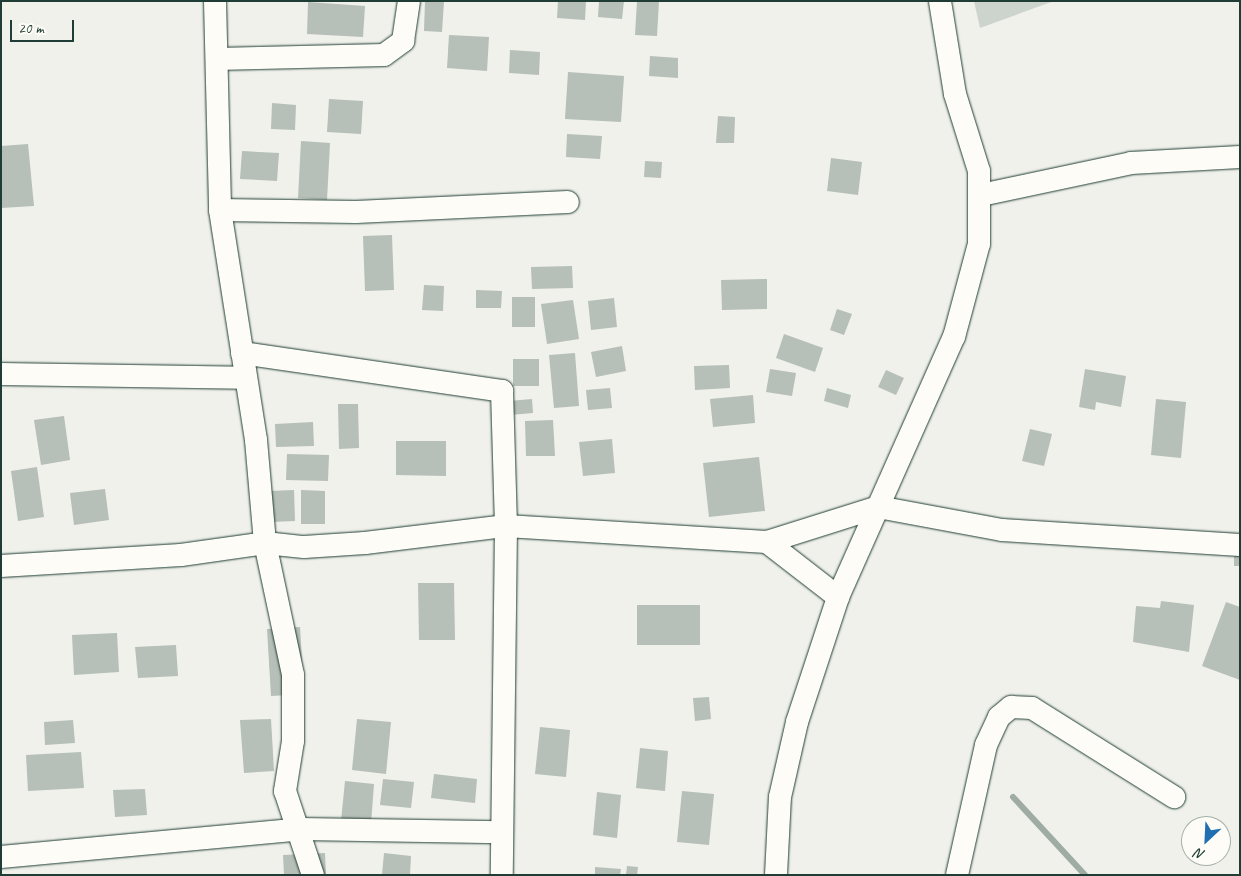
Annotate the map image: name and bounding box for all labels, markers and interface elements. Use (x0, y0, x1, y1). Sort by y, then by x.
scale bar (12, 10, 76, 42)
text: 20 m (18, 19, 44, 38)
north arrow (1181, 816, 1231, 866)
text: N (1192, 845, 1207, 864)

